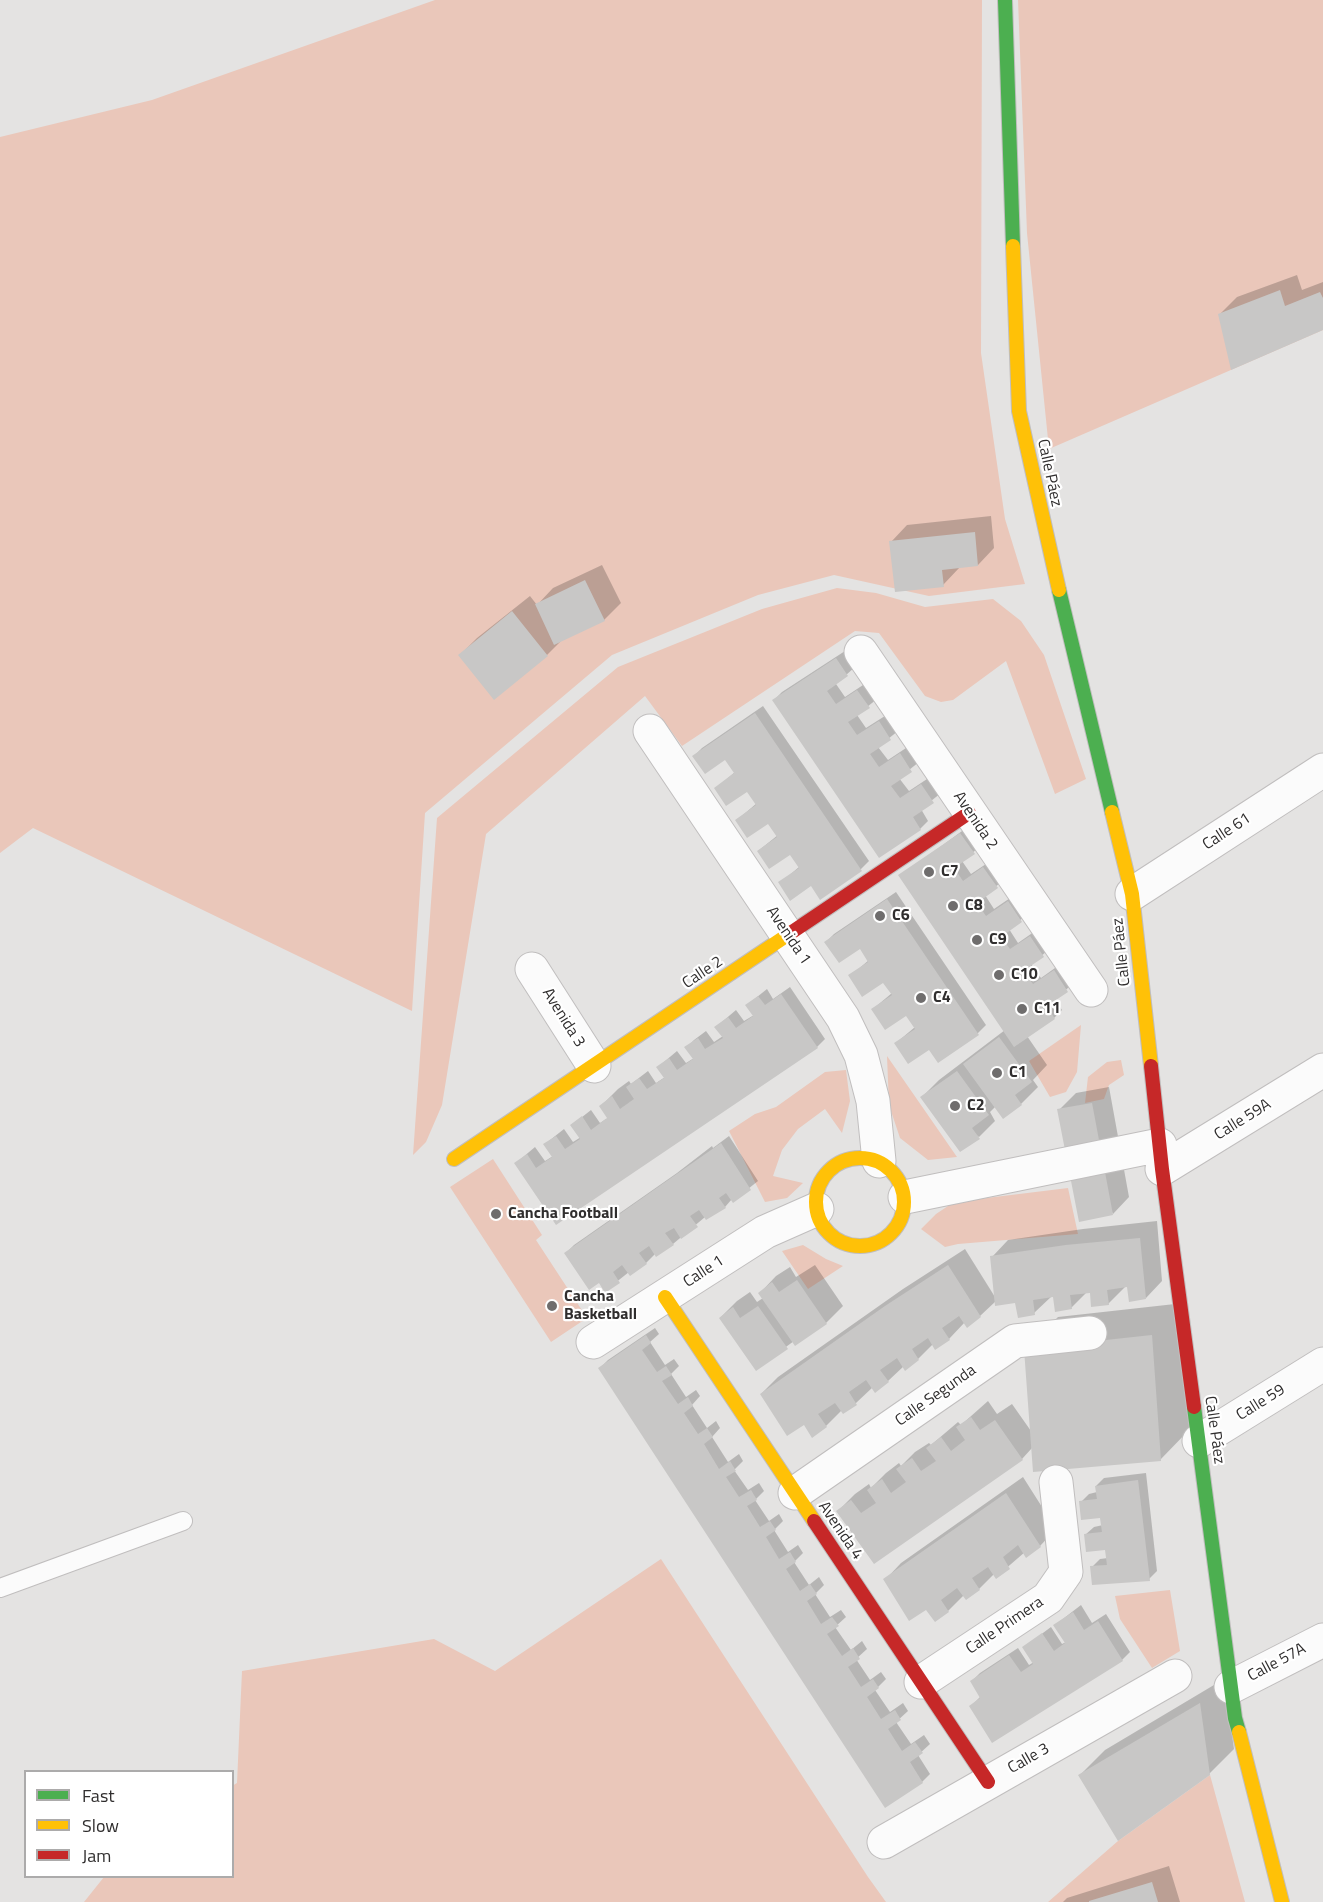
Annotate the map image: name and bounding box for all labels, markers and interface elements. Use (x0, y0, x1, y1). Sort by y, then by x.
street label: Calle Páez (1032, 438, 1066, 508)
street label: Avenida 2 (949, 788, 1001, 854)
street label: Calle 61 (1199, 809, 1255, 855)
place label: C7 (941, 862, 959, 882)
marker: C7 (922, 865, 936, 879)
place label: C8 (965, 896, 983, 916)
marker: C8 (946, 899, 960, 913)
street label: Avenida 1 (762, 903, 814, 969)
place label: C6 (892, 906, 910, 926)
marker: C6 (873, 909, 887, 923)
street label: Calle Páez (1109, 917, 1135, 987)
place label: C9 (989, 930, 1007, 950)
marker: C9 (970, 933, 984, 947)
street label: Calle 2 (679, 953, 727, 993)
place label: C10 (1011, 965, 1038, 985)
marker: C10 (992, 968, 1006, 982)
street label: Avenida 3 (537, 985, 589, 1051)
place label: C4 (933, 988, 951, 1008)
marker: C4 (914, 991, 928, 1005)
place label: C11 (1034, 999, 1061, 1019)
marker: C11 (1015, 1002, 1029, 1016)
place label: C1 (1009, 1063, 1027, 1083)
marker: C1 (990, 1066, 1004, 1080)
street label: Calle 59A (1211, 1095, 1275, 1145)
place label: C2 (967, 1096, 985, 1116)
marker: C2 (948, 1099, 962, 1113)
place label: Cancha Football (508, 1204, 618, 1224)
marker: Cancha Football (489, 1207, 503, 1221)
street label: Calle 1 (680, 1252, 728, 1292)
place label: Cancha Basketball (564, 1287, 637, 1325)
marker: Cancha Basketball (545, 1299, 559, 1313)
street label: Calle Segunda (892, 1361, 980, 1431)
street label: Calle 59 (1233, 1381, 1289, 1425)
street label: Calle Páez (1200, 1395, 1228, 1465)
street label: Avenida 4 (814, 1498, 866, 1564)
street label: Calle Primera (963, 1593, 1047, 1659)
street label: Calle 57A (1245, 1640, 1309, 1686)
street label: Calle 3 (1005, 1740, 1053, 1778)
legend (24, 1770, 234, 1878)
text: Fast (82, 1782, 115, 1809)
text: Slow (82, 1812, 119, 1839)
text: Jam (82, 1842, 111, 1869)

